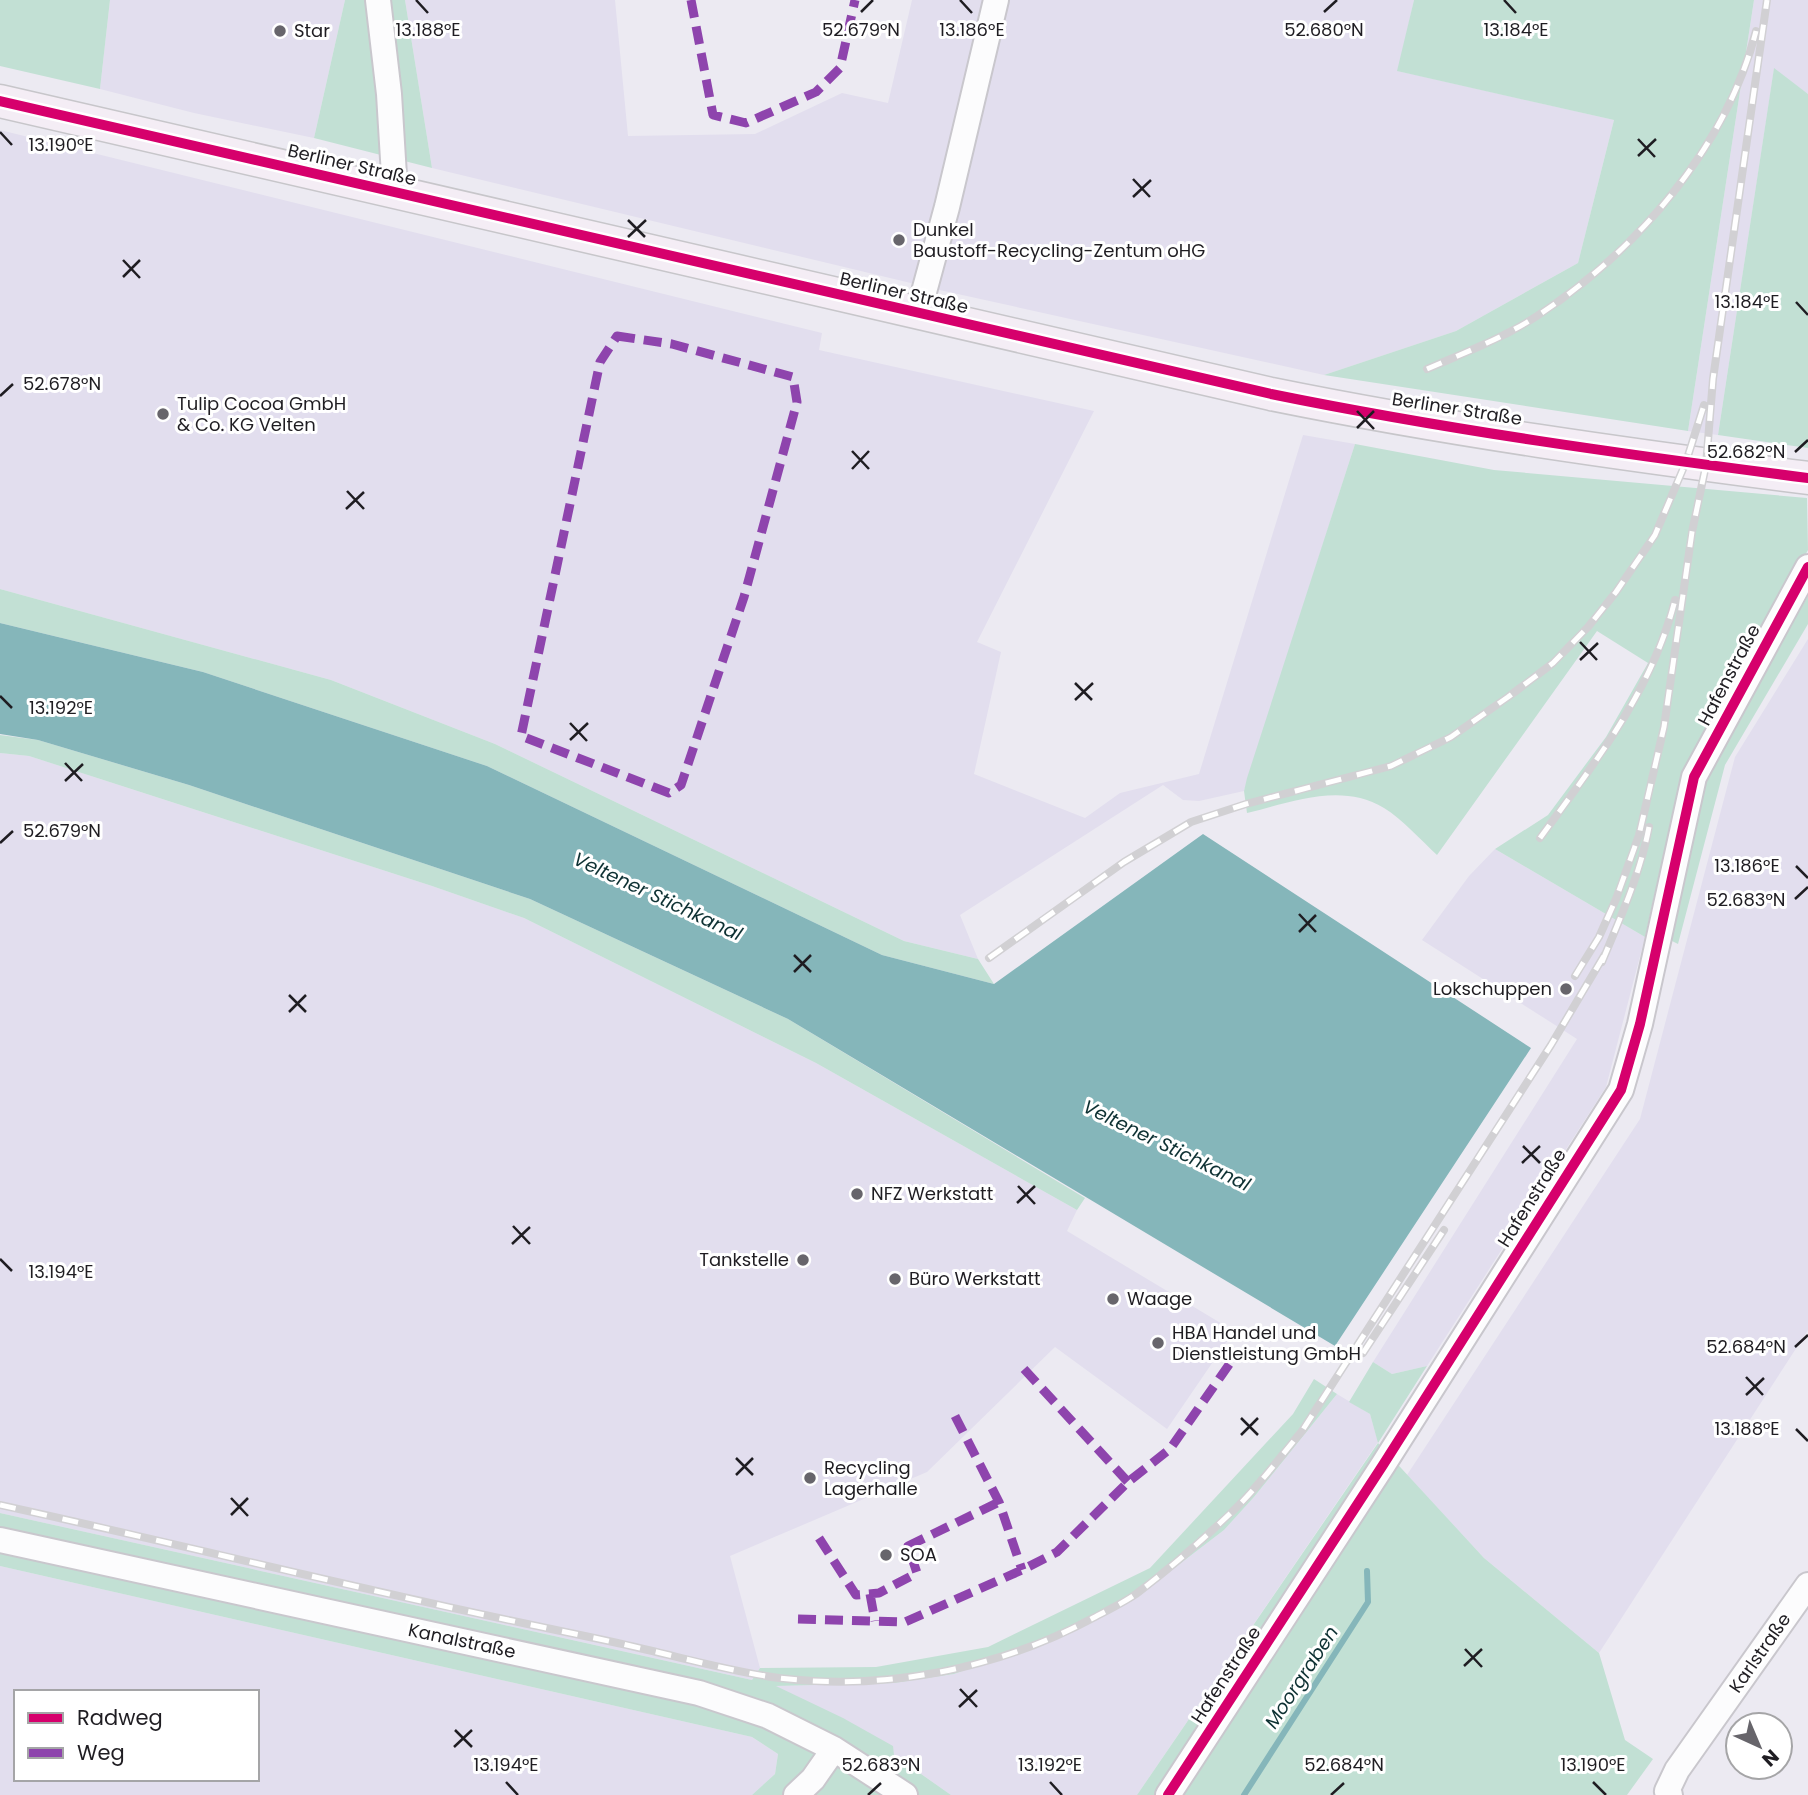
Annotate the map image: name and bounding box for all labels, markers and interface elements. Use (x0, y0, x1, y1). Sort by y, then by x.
text: 13.188°E (395, 17, 461, 42)
text: 52.679°N (822, 17, 900, 42)
text: 13.186°E (939, 17, 1005, 42)
text: 52.680°N (1284, 17, 1364, 42)
text: 13.184°E (1483, 17, 1549, 42)
place label: Star (294, 18, 330, 43)
marker: Star (272, 23, 288, 39)
text: 13.190°E (28, 132, 94, 157)
street label: Berliner Straße (285, 138, 419, 191)
place label: Dunkel Baustoff-Recycling-Zentum oHG (913, 217, 1205, 263)
marker: Dunkel Baustoff-Recycling-Zentum oHG (891, 232, 907, 248)
street label: Berliner Straße (837, 266, 971, 319)
text: 13.184°E (1714, 289, 1780, 314)
text: 52.678°N (23, 371, 101, 396)
street label: Berliner Straße (1390, 386, 1524, 431)
place label: Tulip Cocoa GmbH & Co. KG Velten (177, 391, 346, 437)
marker: Tulip Cocoa GmbH & Co. KG Velten (155, 406, 171, 422)
text: 52.682°N (1707, 439, 1785, 464)
street label: Hafenstraße (1691, 620, 1766, 730)
text: 13.192°E (29, 695, 93, 720)
text: 52.679°N (23, 818, 101, 843)
water label: Veltener Stichkanal (569, 845, 747, 948)
text: 13.186°E (1714, 853, 1780, 878)
text: 52.683°N (1707, 887, 1785, 912)
place label: Lokschuppen (1433, 976, 1552, 1001)
marker: Lokschuppen (1558, 981, 1574, 997)
water label: Veltener Stichkanal (1078, 1093, 1255, 1198)
street label: Hafenstraße (1491, 1144, 1572, 1252)
place label: NFZ Werkstatt (871, 1181, 993, 1206)
marker: NFZ Werkstatt (849, 1186, 865, 1202)
place label: Tankstelle (699, 1247, 789, 1272)
marker: Tankstelle (795, 1252, 811, 1268)
text: 13.194°E (28, 1259, 94, 1284)
place label: Büro Werkstatt (909, 1266, 1041, 1291)
marker: Büro Werkstatt (887, 1271, 903, 1287)
place label: Waage (1127, 1286, 1192, 1311)
marker: Waage (1105, 1291, 1121, 1307)
place label: HBA Handel und Dienstleistung GmbH (1172, 1320, 1361, 1366)
text: 52.684°N (1706, 1334, 1786, 1359)
marker: HBA Handel und Dienstleistung GmbH (1150, 1335, 1166, 1351)
text: 13.188°E (1714, 1416, 1780, 1441)
place label: Recycling Lagerhalle (824, 1455, 918, 1501)
marker: Recycling Lagerhalle (802, 1470, 818, 1486)
place label: SOA (900, 1542, 937, 1567)
marker: SOA (878, 1547, 894, 1563)
street label: Karlstraße (1723, 1608, 1796, 1698)
street label: Kanalstraße (406, 1617, 518, 1664)
street label: Hafenstraße (1185, 1621, 1266, 1728)
water label: Moorgraben (1258, 1621, 1345, 1734)
legend (14, 1690, 259, 1781)
text: Radweg (77, 1703, 163, 1732)
north arrow (1724, 1711, 1794, 1781)
text: Weg (77, 1738, 125, 1767)
text: N (1756, 1743, 1785, 1773)
text: 13.194°E (473, 1752, 539, 1777)
text: 52.683°N (842, 1752, 920, 1777)
text: 13.192°E (1018, 1752, 1082, 1777)
text: 52.684°N (1304, 1752, 1384, 1777)
text: 13.190°E (1560, 1752, 1626, 1777)

